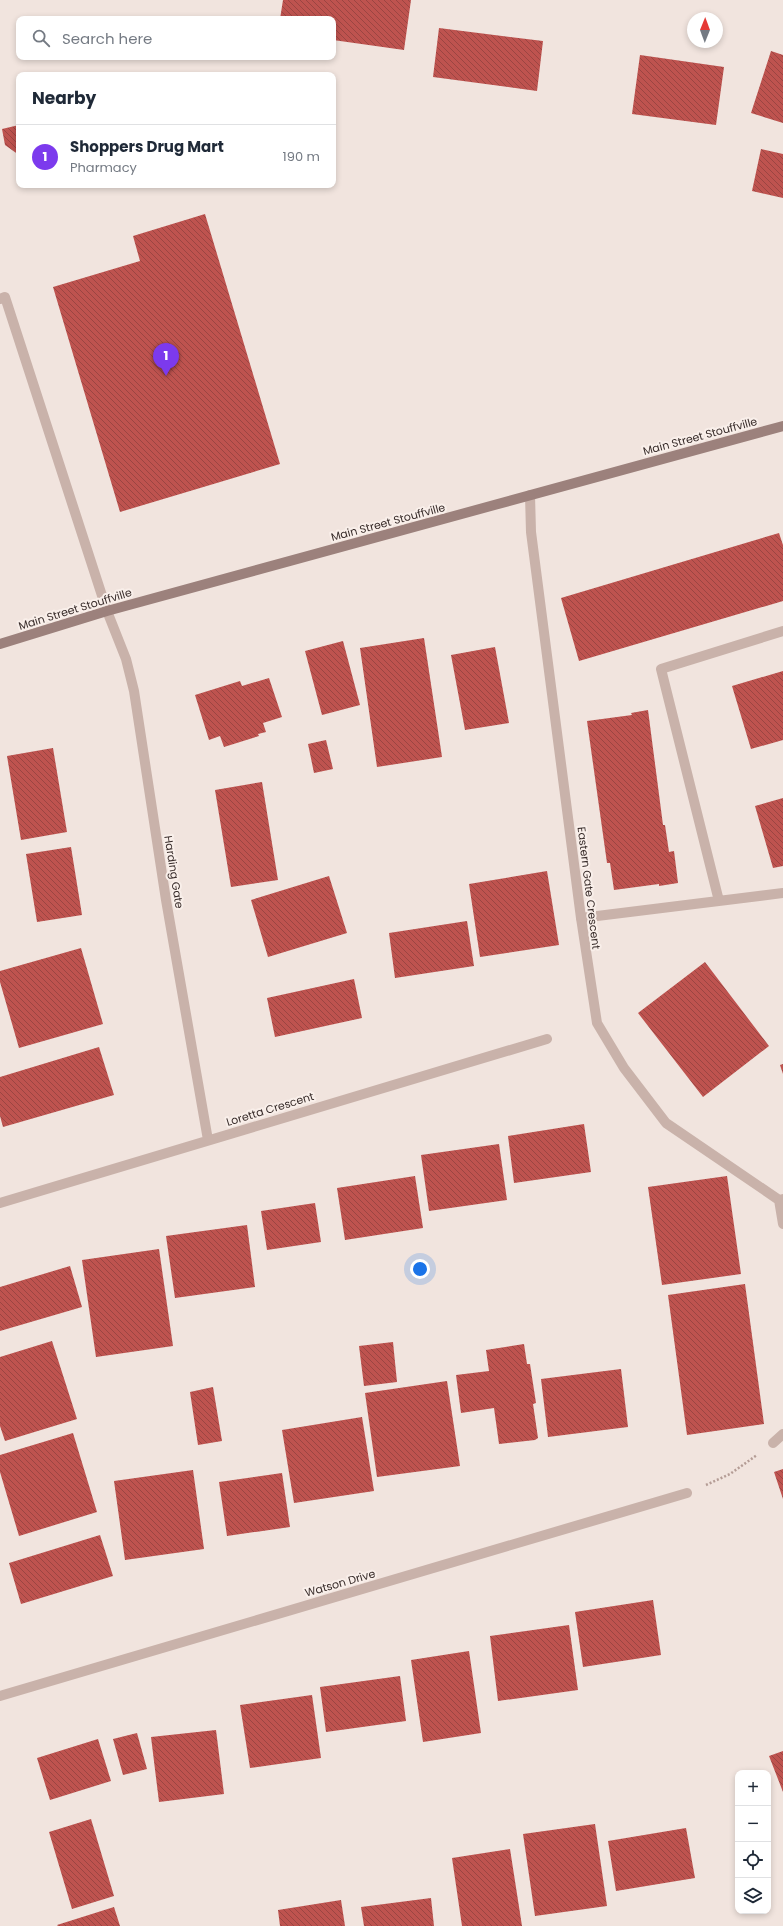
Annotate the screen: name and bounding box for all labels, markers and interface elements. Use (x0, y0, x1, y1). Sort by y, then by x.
north arrow (687, 12, 723, 48)
search box (16, 16, 336, 60)
icon: search (30, 27, 52, 49)
text: Search here (62, 28, 152, 49)
text: Nearby (32, 86, 96, 110)
text: Shoppers Drug Mart (70, 136, 224, 157)
text: 1 (43, 147, 47, 166)
text: 190 m (283, 147, 320, 166)
text: Pharmacy (70, 158, 137, 177)
pin: 1 (153, 343, 179, 376)
street label: Main Street Stouffville (641, 413, 759, 459)
street label: Main Street Stouffville (329, 499, 447, 545)
street label: Main Street Stouffville (16, 584, 134, 634)
street label: Eastern Gate Crescent (574, 826, 604, 950)
street label: Harding Gate (160, 834, 188, 910)
street label: Loretta Crescent (224, 1088, 316, 1130)
your location (410, 1259, 430, 1279)
street label: Watson Drive (303, 1565, 377, 1601)
map controls (735, 1770, 771, 1914)
button: + (735, 1770, 771, 1806)
button: − (735, 1806, 771, 1842)
button: locate (735, 1842, 771, 1878)
button: layers (735, 1878, 771, 1914)

